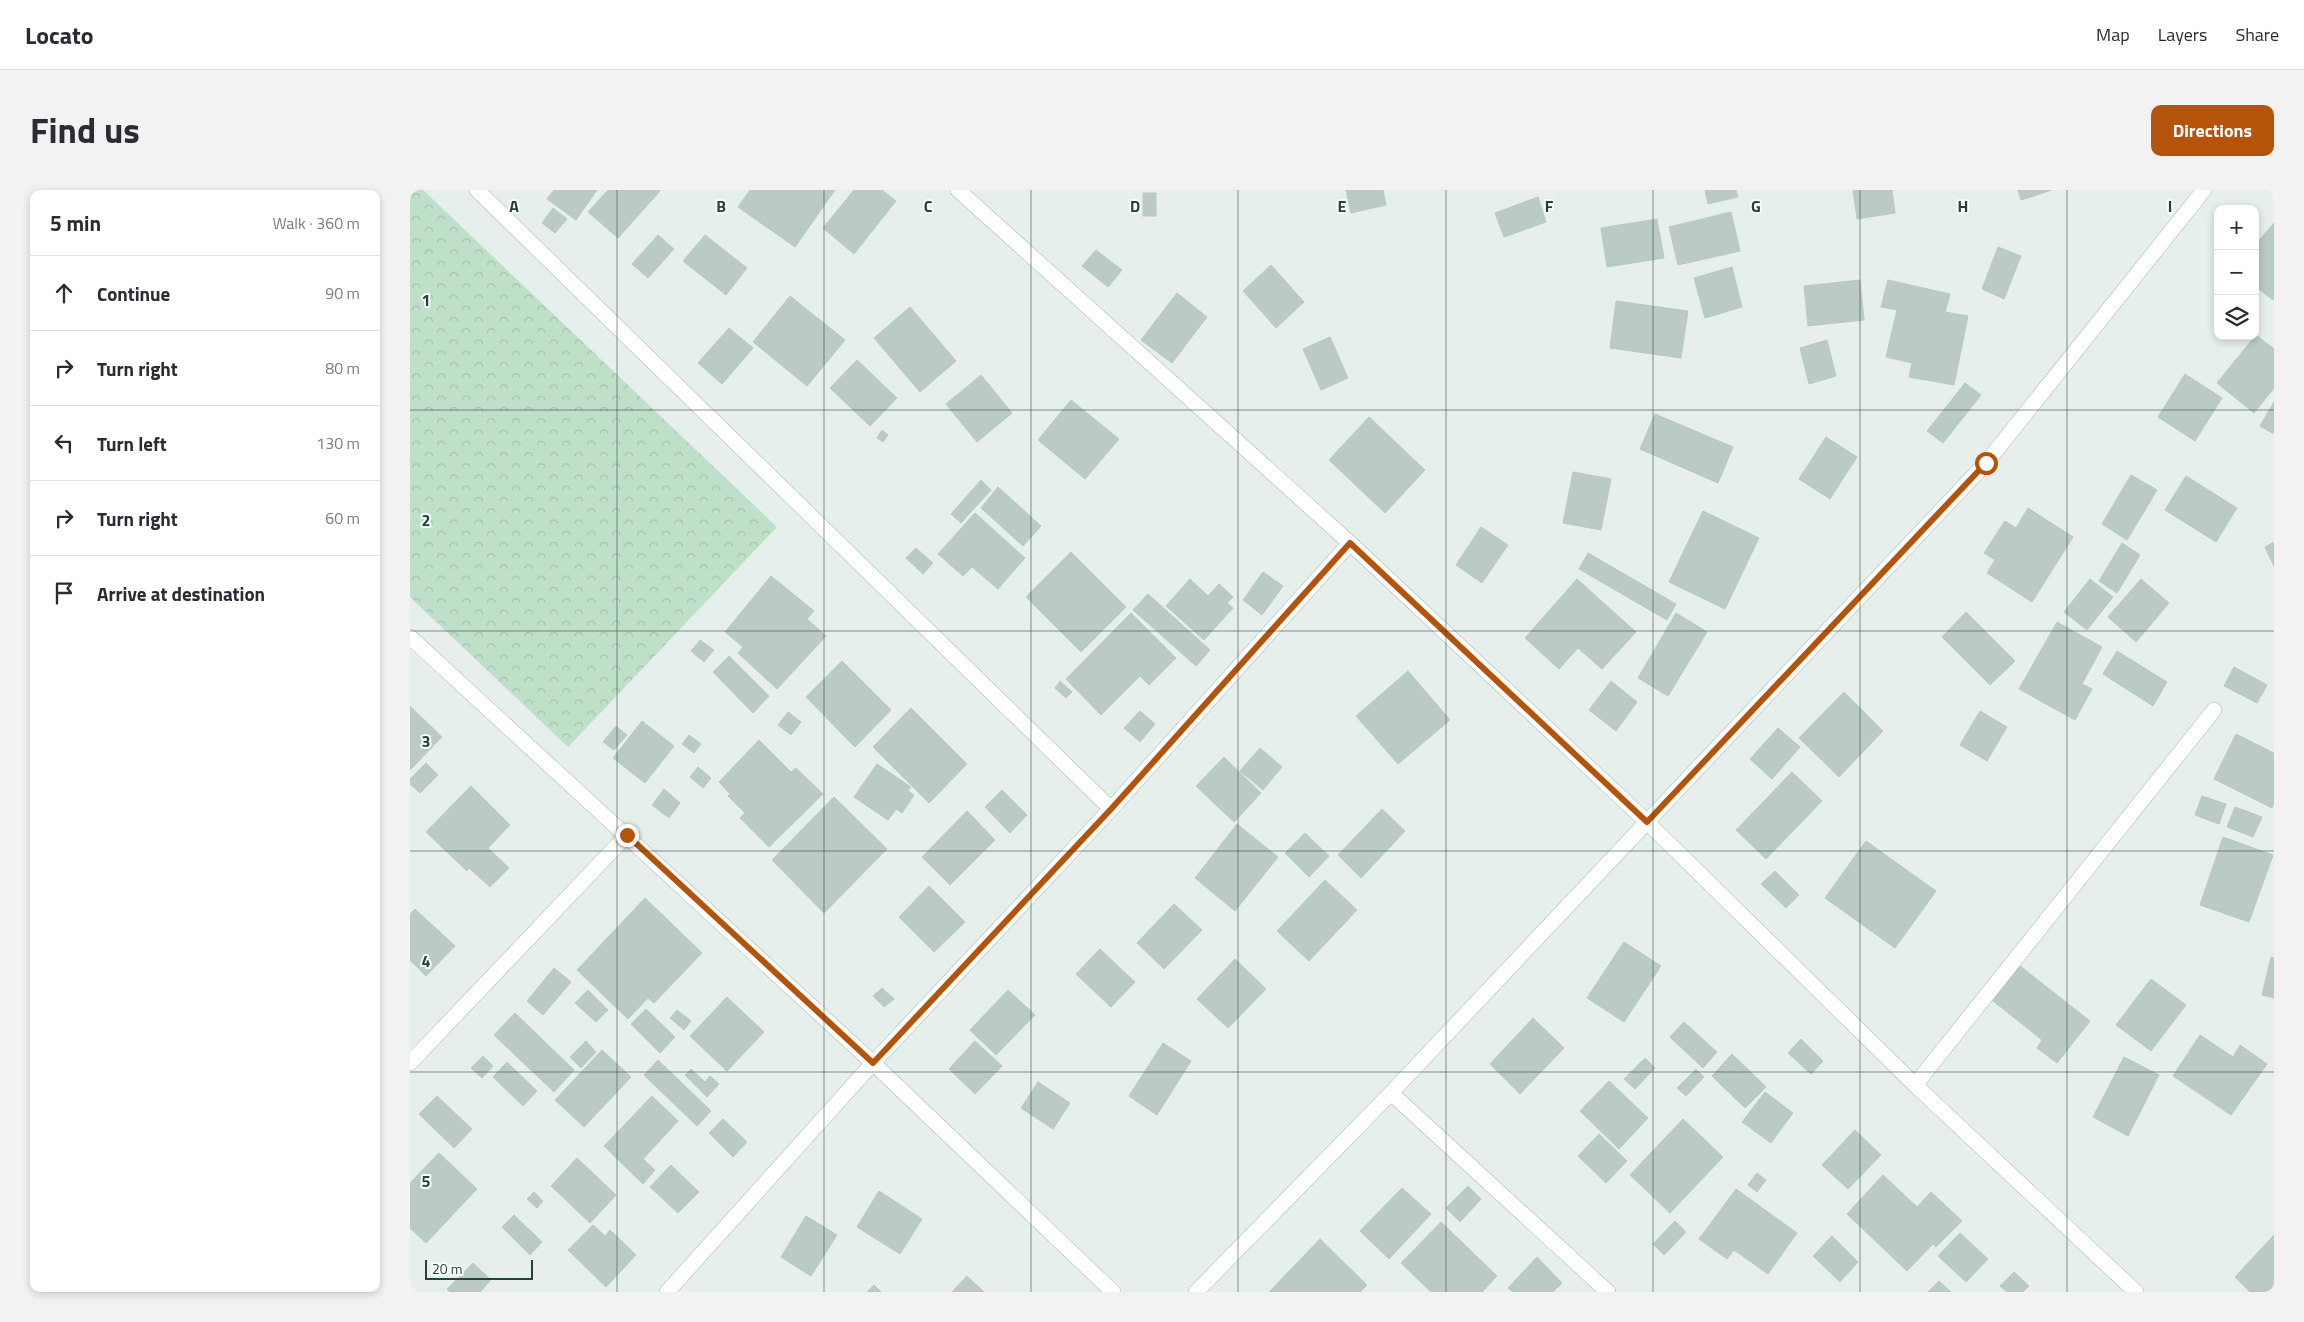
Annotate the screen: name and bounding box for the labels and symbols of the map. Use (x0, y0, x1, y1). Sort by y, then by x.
text: A (509, 194, 519, 218)
text: B (716, 194, 726, 218)
text: C (924, 194, 933, 218)
text: D (1130, 194, 1140, 218)
text: E (1338, 194, 1347, 218)
text: F (1545, 194, 1554, 218)
text: G (1751, 194, 1761, 218)
text: H (1958, 194, 1968, 218)
text: I (2168, 194, 2172, 218)
text: 1 (422, 288, 430, 312)
route start (1975, 452, 1998, 475)
text: 2 (422, 508, 430, 532)
text: 3 (422, 729, 430, 753)
route end (616, 824, 639, 847)
text: 4 (422, 949, 431, 973)
text: 5 (422, 1169, 431, 1193)
scale bar (425, 1257, 532, 1280)

